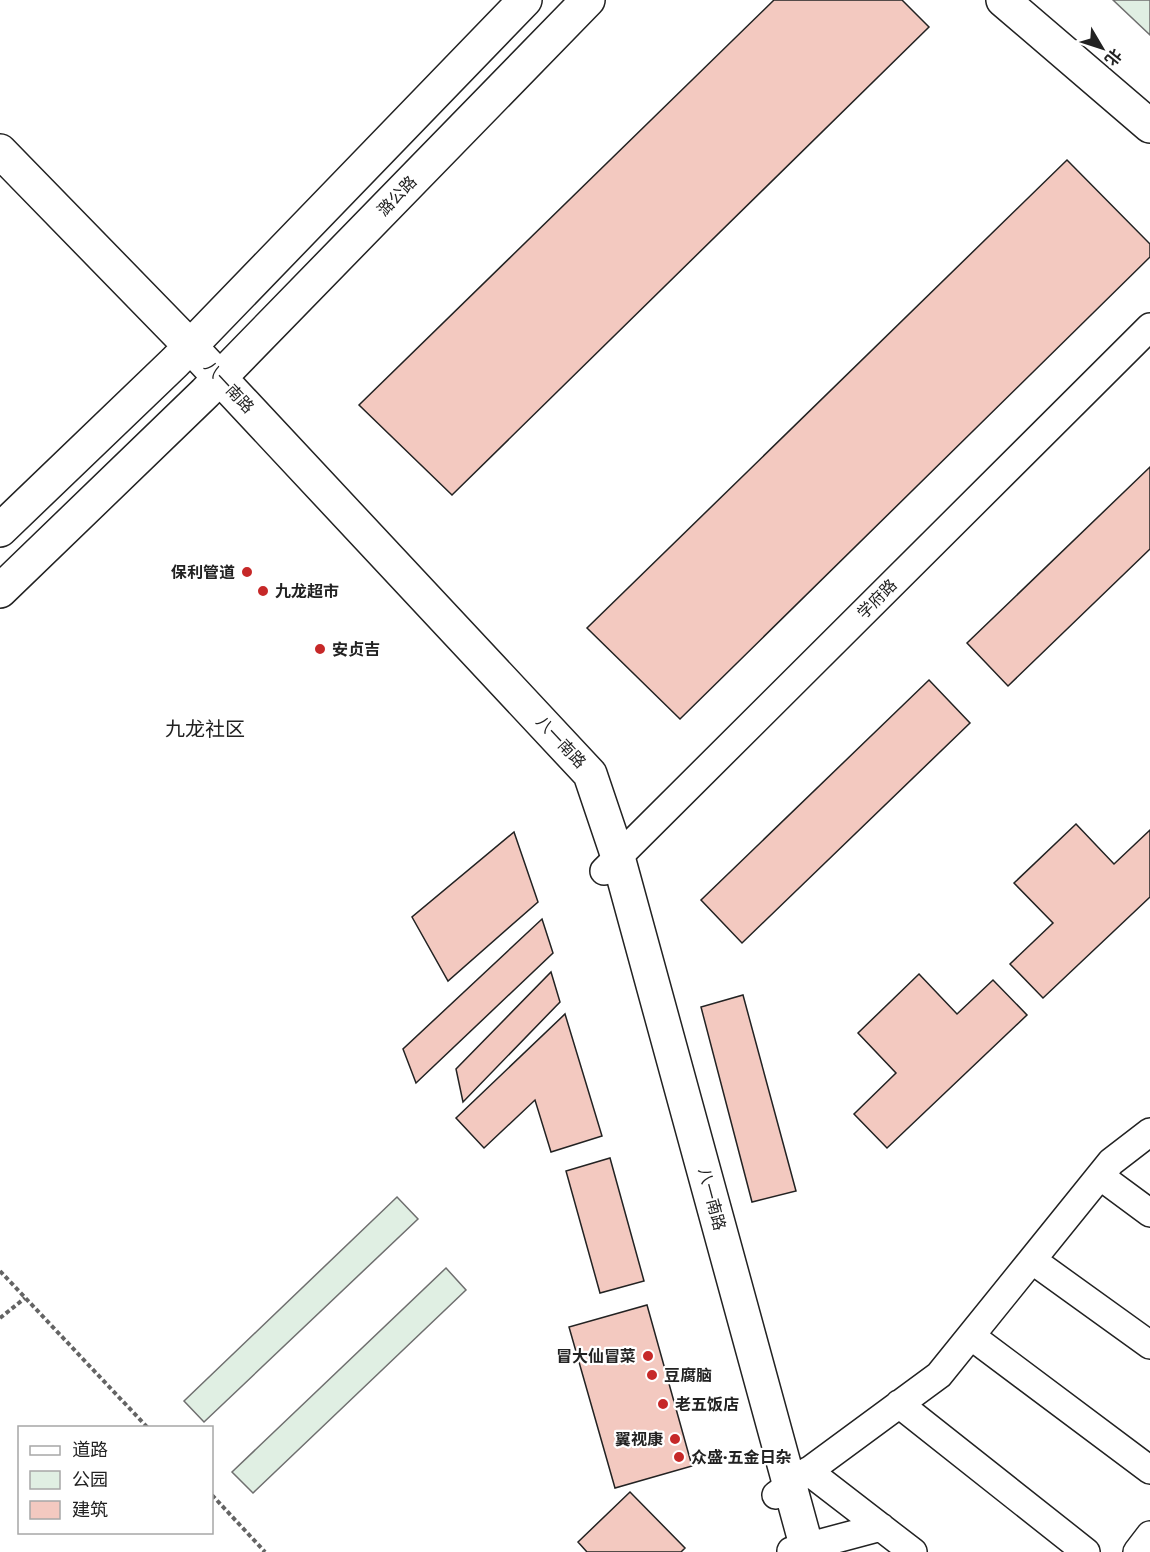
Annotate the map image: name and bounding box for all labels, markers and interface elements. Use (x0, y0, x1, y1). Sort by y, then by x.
north arrow (1072, 18, 1132, 78)
text: 北 (1101, 45, 1126, 69)
street label: 潞公路 (373, 172, 421, 220)
street label: 八一南路 (200, 357, 258, 417)
place label: 保利管道 (171, 563, 235, 582)
marker: 保利管道 (240, 565, 254, 579)
street label: 学府路 (853, 575, 901, 623)
place label: 九龙超市 (275, 582, 339, 601)
marker: 九龙超市 (256, 584, 270, 598)
place label: 安贞吉 (332, 640, 380, 659)
marker: 安贞吉 (313, 642, 327, 656)
street label: 八一南路 (532, 712, 590, 772)
district label: 九龙社区 (165, 717, 245, 741)
street label: 八一南路 (695, 1166, 729, 1232)
place label: 冒大仙冒菜 (556, 1347, 636, 1366)
marker: 冒大仙冒菜 (641, 1349, 655, 1363)
place label: 豆腐脑 (664, 1366, 712, 1385)
marker: 豆腐脑 (645, 1368, 659, 1382)
place label: 老五饭店 (675, 1395, 739, 1414)
marker: 老五饭店 (656, 1397, 670, 1411)
legend (18, 1426, 213, 1534)
place label: 翼视康 (615, 1430, 663, 1449)
marker: 翼视康 (668, 1432, 682, 1446)
text: 道路 (72, 1439, 108, 1460)
place label: 众盛·五金日杂 (691, 1448, 791, 1467)
marker: 众盛·五金日杂 (672, 1450, 686, 1464)
text: 公园 (72, 1469, 108, 1490)
text: 建筑 (72, 1499, 108, 1520)

